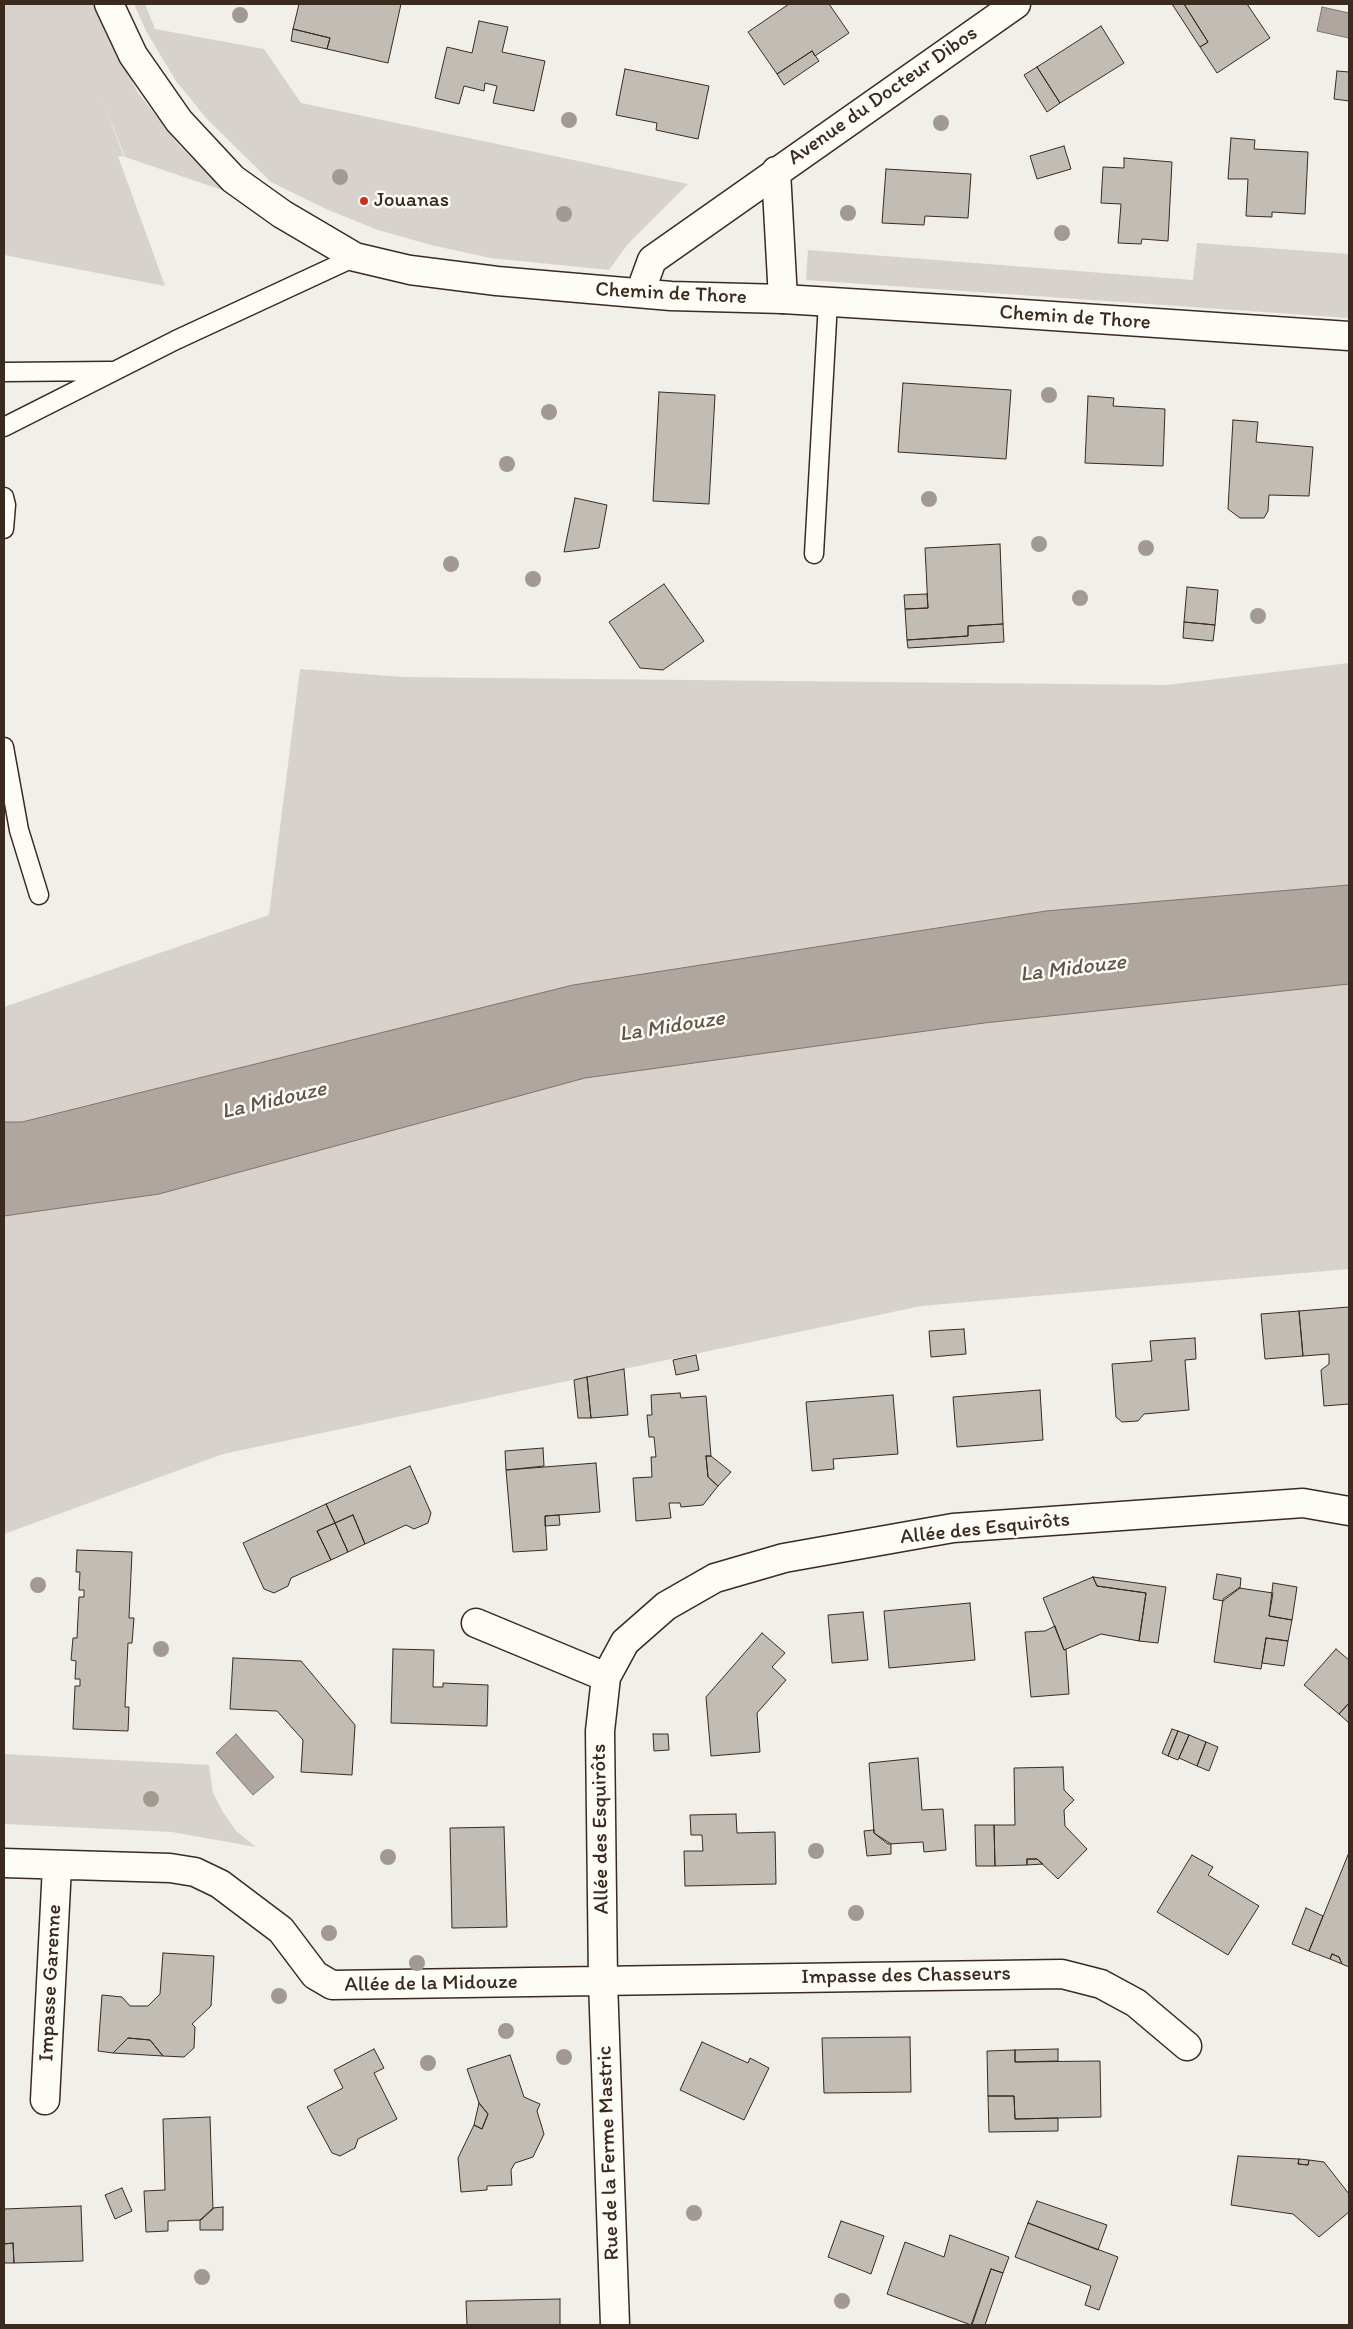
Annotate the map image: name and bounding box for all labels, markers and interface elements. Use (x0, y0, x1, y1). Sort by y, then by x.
street label: Avenue du Docteur Dibos (783, 21, 983, 171)
place label: Jouanas (374, 188, 449, 214)
marker: Jouanas (358, 195, 370, 207)
street label: Chemin de Thore (595, 277, 747, 311)
street label: Chemin de Thore (998, 300, 1152, 336)
water label: La Midouze (1019, 949, 1127, 989)
water label: La Midouze (617, 1006, 727, 1048)
water label: La Midouze (219, 1076, 329, 1126)
street label: Allée des Esquirôts (899, 1508, 1071, 1550)
street label: Allée des Esquirôts (587, 1744, 615, 1914)
street label: Impasse Garenne (34, 1904, 68, 2062)
street label: Impasse des Chasseurs (801, 1962, 1011, 1990)
street label: Allée de la Midouze (344, 1970, 518, 1998)
street label: Rue de la Ferme Mastric (593, 2045, 625, 2261)

